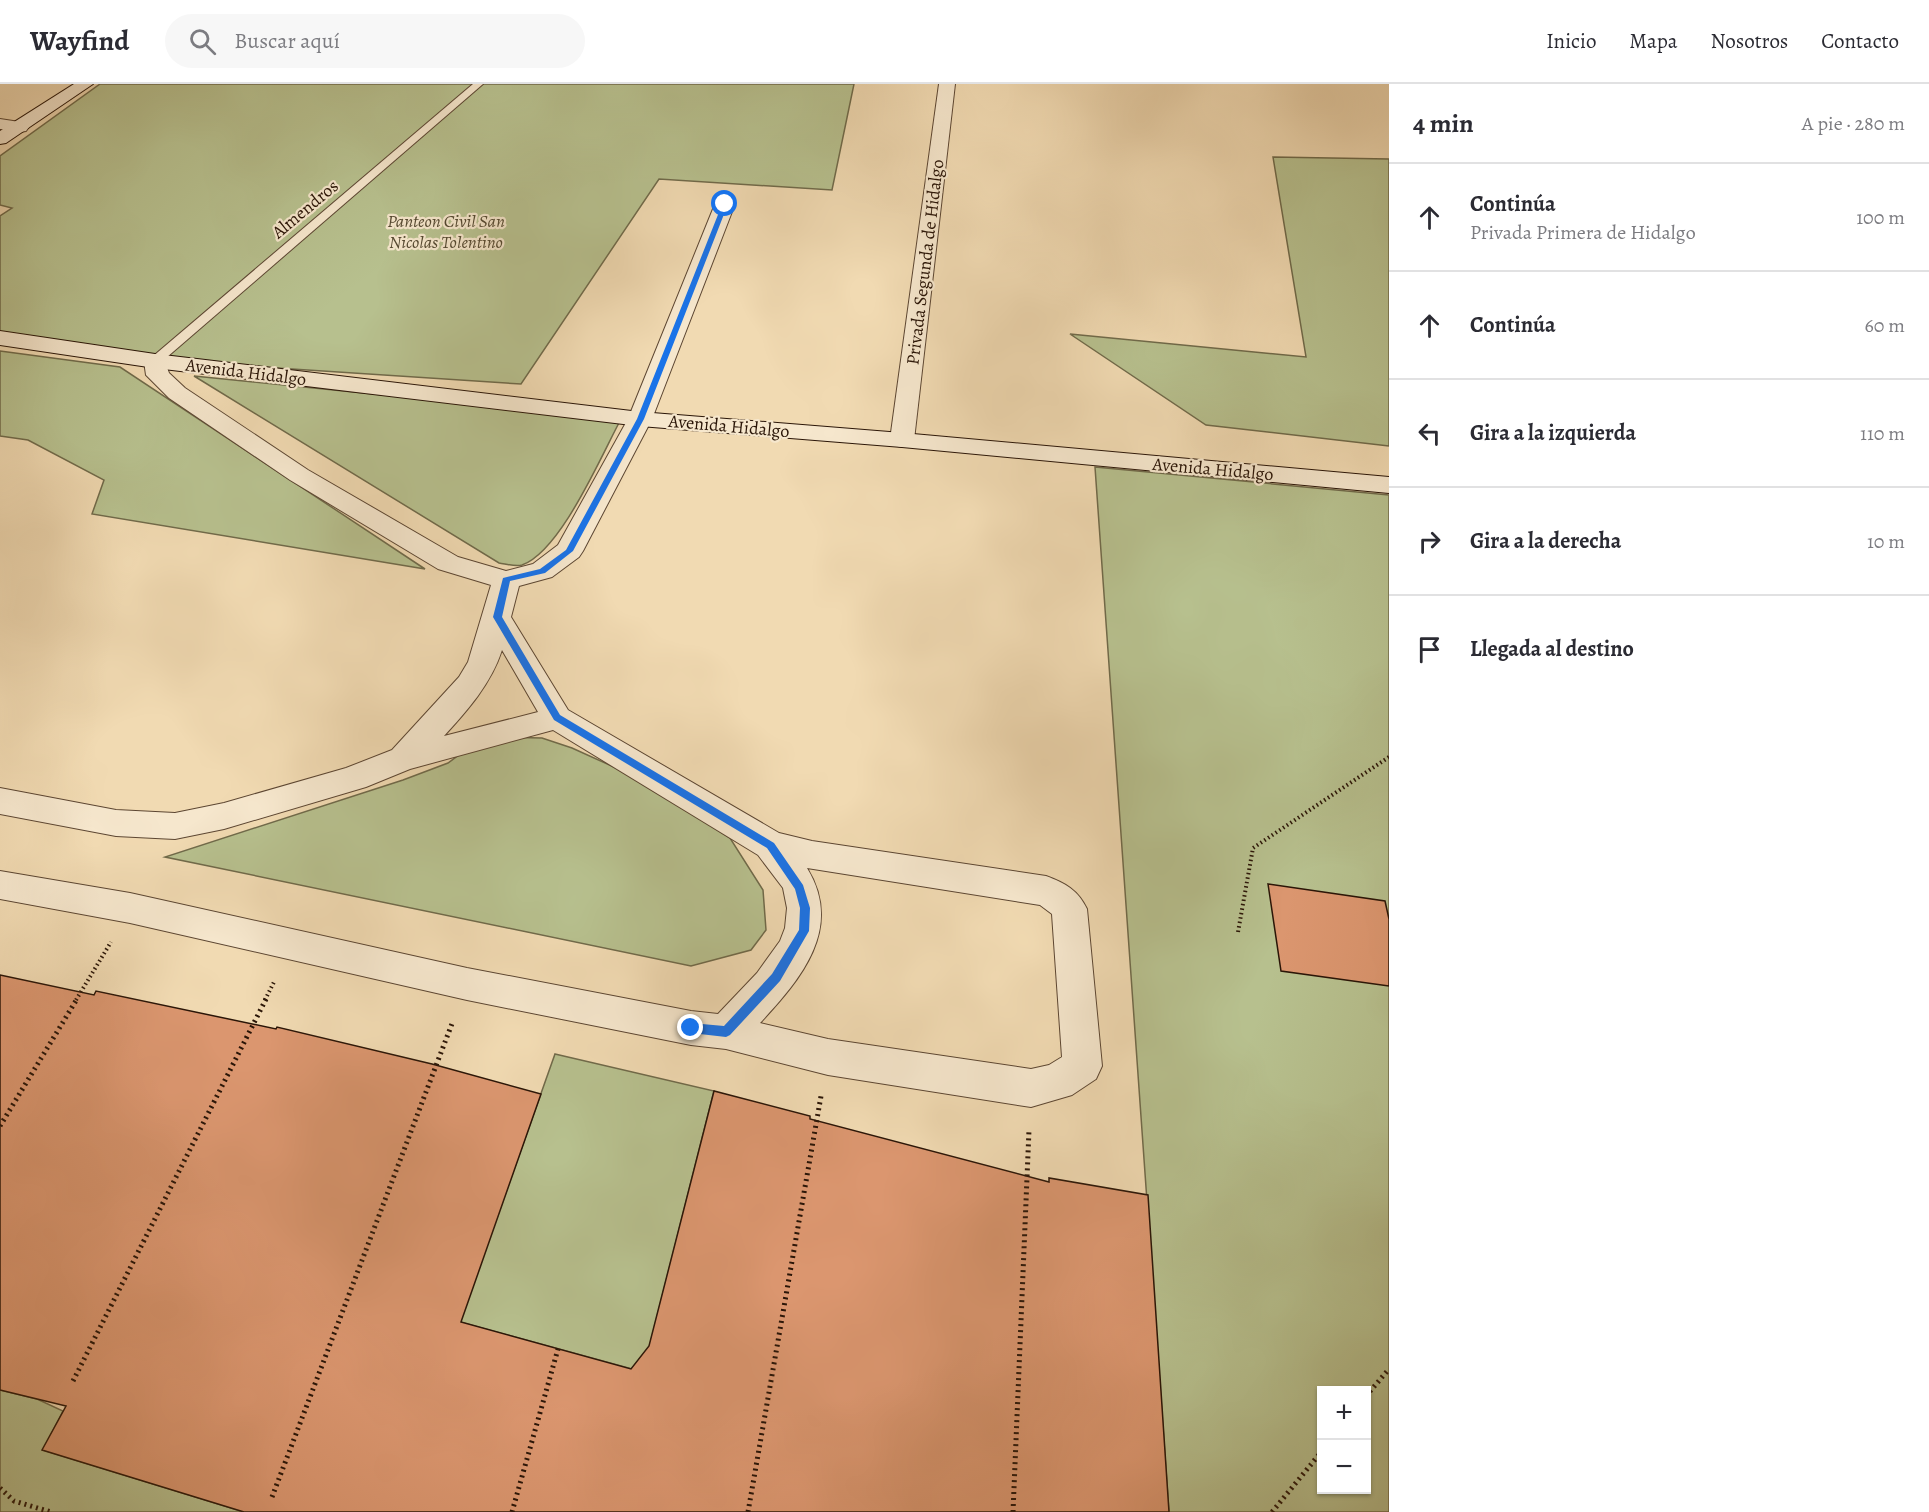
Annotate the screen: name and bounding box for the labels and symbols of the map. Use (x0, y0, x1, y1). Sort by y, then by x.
street label: Privada Segunda de Hidalgo (900, 158, 950, 366)
street label: Almendros (266, 174, 343, 245)
route start (711, 190, 737, 216)
park label: Panteon Civil San Nicolas Tolentino (387, 209, 505, 254)
street label: Avenida Hidalgo (183, 353, 308, 391)
street label: Avenida Hidalgo (666, 409, 791, 443)
street label: Avenida Hidalgo (1150, 452, 1275, 486)
route end (677, 1014, 703, 1040)

